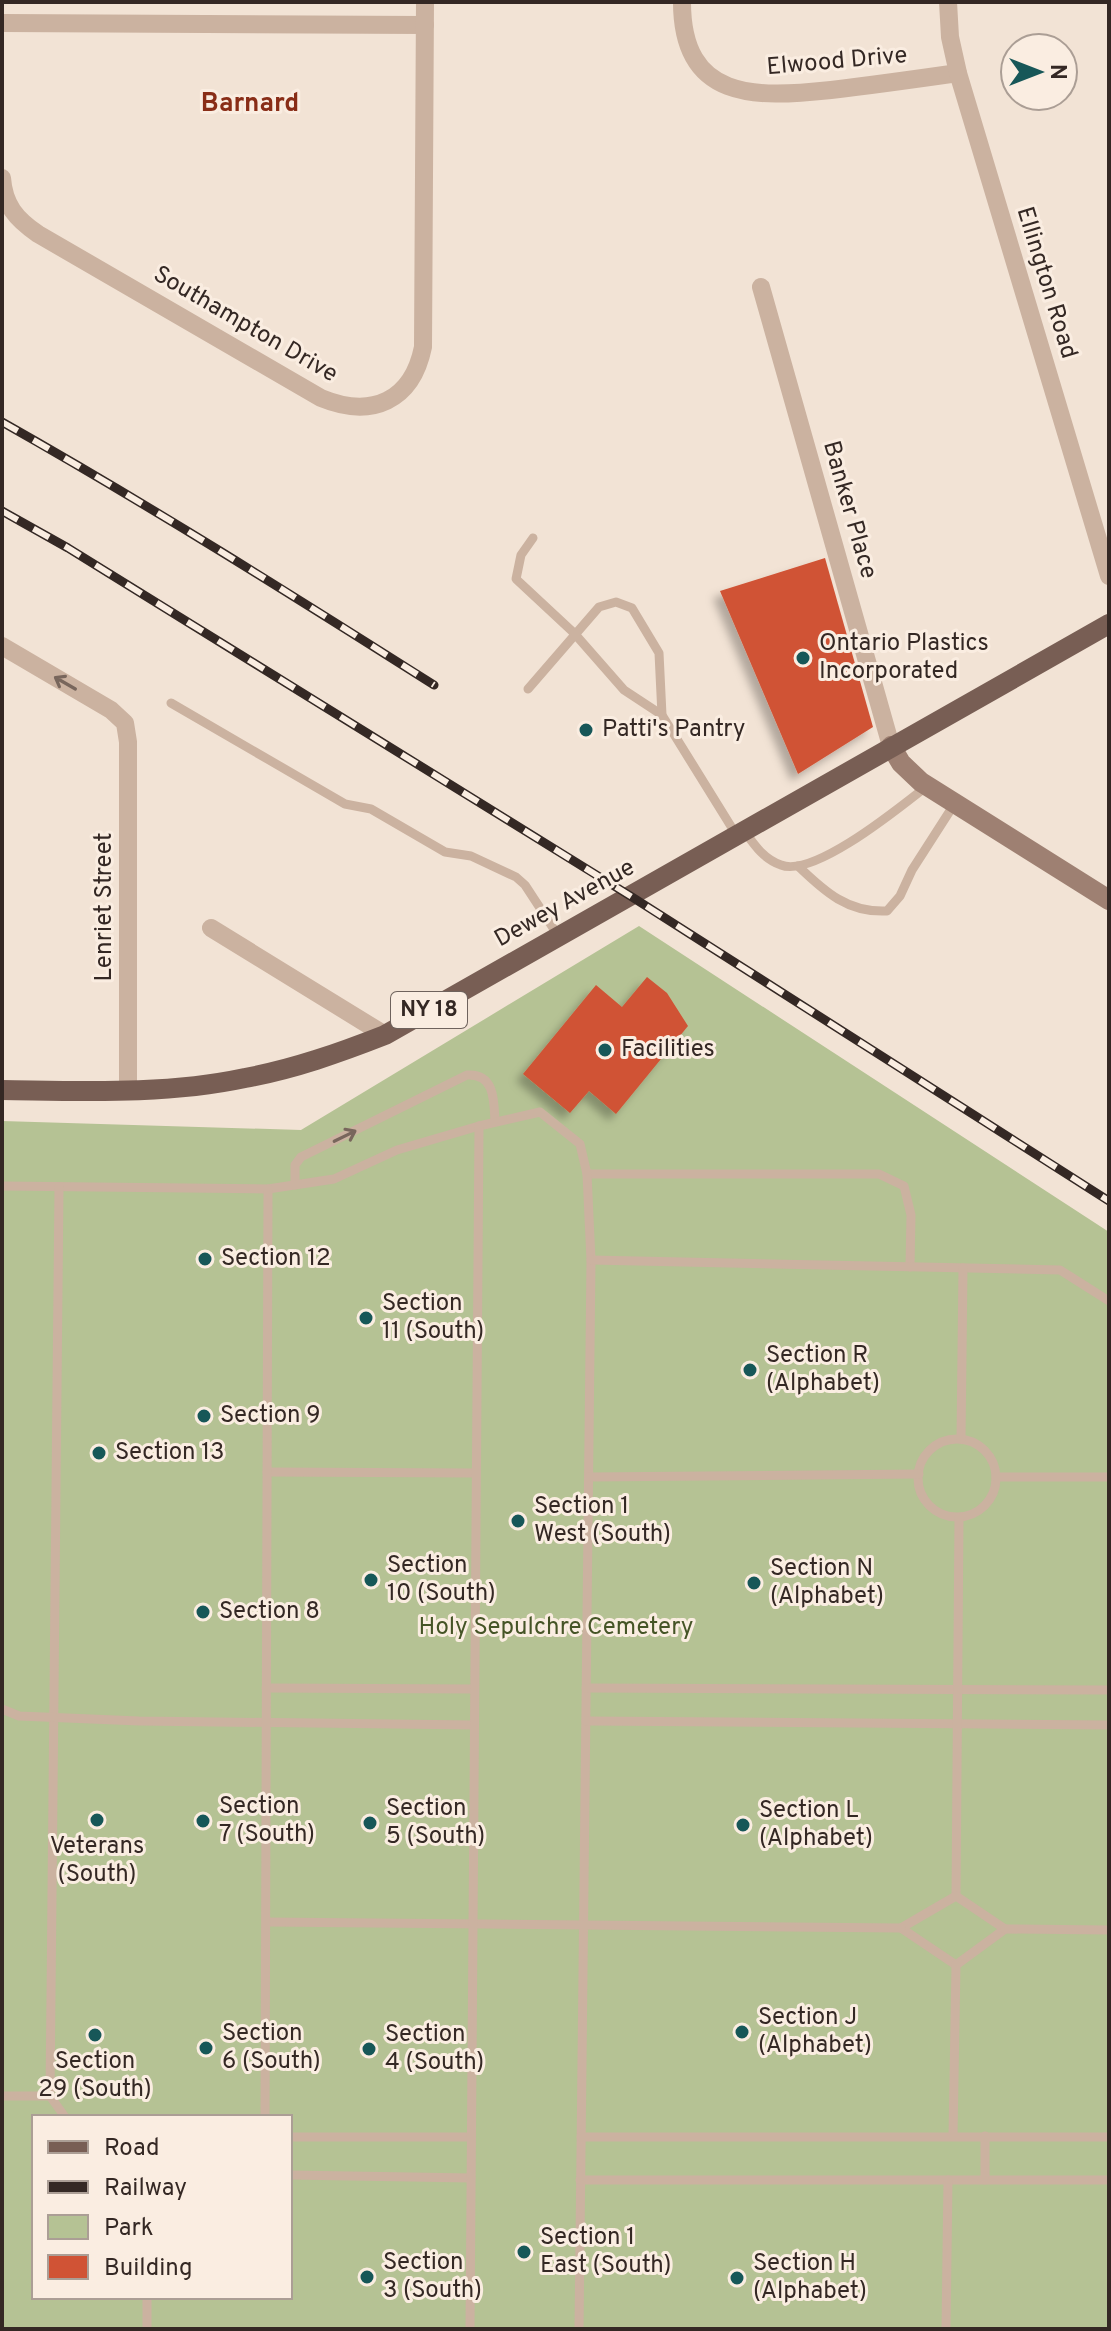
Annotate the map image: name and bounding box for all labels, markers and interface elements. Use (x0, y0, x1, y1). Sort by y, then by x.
north arrow (999, 32, 1079, 112)
street label: Elwood Drive (765, 41, 909, 83)
text: N (1043, 64, 1070, 80)
district label: Barnard (201, 88, 299, 121)
street label: Ellington Road (1009, 203, 1083, 363)
street label: Southampton Drive (147, 260, 343, 390)
street label: Banker Place (815, 438, 883, 582)
place label: Ontario Plastics Incorporated (819, 629, 989, 687)
marker: Ontario Plastics Incorporated (794, 649, 812, 667)
one-way arrow (54, 675, 77, 691)
place label: Patti's Pantry (602, 715, 745, 745)
marker: Patti's Pantry (577, 721, 595, 739)
street label: Lenriet Street (90, 832, 120, 982)
street label: Dewey Avenue (490, 853, 640, 955)
road number: NY 18 (391, 992, 467, 1028)
place label: Facilities (621, 1035, 715, 1065)
marker: Facilities (596, 1041, 614, 1059)
one-way arrow (332, 1128, 356, 1143)
place label: Section 12 (221, 1244, 331, 1274)
marker: Section 12 (196, 1250, 214, 1268)
place label: Section 11 (South) (382, 1289, 484, 1347)
marker: Section 11 (South) (357, 1309, 375, 1327)
place label: Section R (Alphabet) (766, 1341, 880, 1399)
marker: Section R (Alphabet) (741, 1361, 759, 1379)
place label: Section 9 (220, 1401, 321, 1431)
marker: Section 9 (195, 1407, 213, 1425)
place label: Section 13 (115, 1438, 225, 1468)
marker: Section 13 (90, 1444, 108, 1462)
place label: Section 1 West (South) (534, 1492, 671, 1550)
marker: Section 1 West (South) (509, 1512, 527, 1530)
place label: Section 10 (South) (387, 1551, 496, 1609)
place label: Section N (Alphabet) (770, 1554, 884, 1612)
marker: Section 10 (South) (362, 1571, 380, 1589)
marker: Section N (Alphabet) (745, 1574, 763, 1592)
place label: Section 8 (219, 1597, 320, 1627)
marker: Section 8 (194, 1603, 212, 1621)
park label: Holy Sepulchre Cemetery (419, 1613, 693, 1643)
place label: Section 7 (South) (219, 1792, 315, 1850)
place label: Section 5 (South) (386, 1794, 485, 1852)
place label: Section L (Alphabet) (759, 1796, 873, 1854)
marker: Veterans (South) (88, 1811, 106, 1829)
marker: Section 7 (South) (194, 1812, 212, 1830)
marker: Section 5 (South) (361, 1814, 379, 1832)
marker: Section L (Alphabet) (734, 1816, 752, 1834)
place label: Veterans (South) (50, 1832, 144, 1890)
place label: Section J (Alphabet) (758, 2003, 872, 2061)
place label: Section 6 (South) (222, 2019, 321, 2077)
place label: Section 4 (South) (385, 2020, 484, 2078)
marker: Section J (Alphabet) (733, 2023, 751, 2041)
marker: Section 29 (South) (86, 2026, 104, 2044)
marker: Section 6 (South) (197, 2039, 215, 2057)
marker: Section 4 (South) (360, 2040, 378, 2058)
place label: Section 29 (South) (38, 2047, 152, 2105)
legend (32, 2115, 292, 2299)
text: Road (104, 2134, 160, 2164)
text: Railway (104, 2174, 187, 2204)
text: Park (104, 2214, 154, 2244)
place label: Section 1 East (South) (540, 2223, 671, 2281)
marker: Section 1 East (South) (515, 2243, 533, 2261)
place label: Section 3 (South) (383, 2248, 482, 2306)
place label: Section H (Alphabet) (753, 2249, 867, 2307)
text: Building (104, 2254, 193, 2284)
marker: Section 3 (South) (358, 2268, 376, 2286)
marker: Section H (Alphabet) (728, 2269, 746, 2287)

